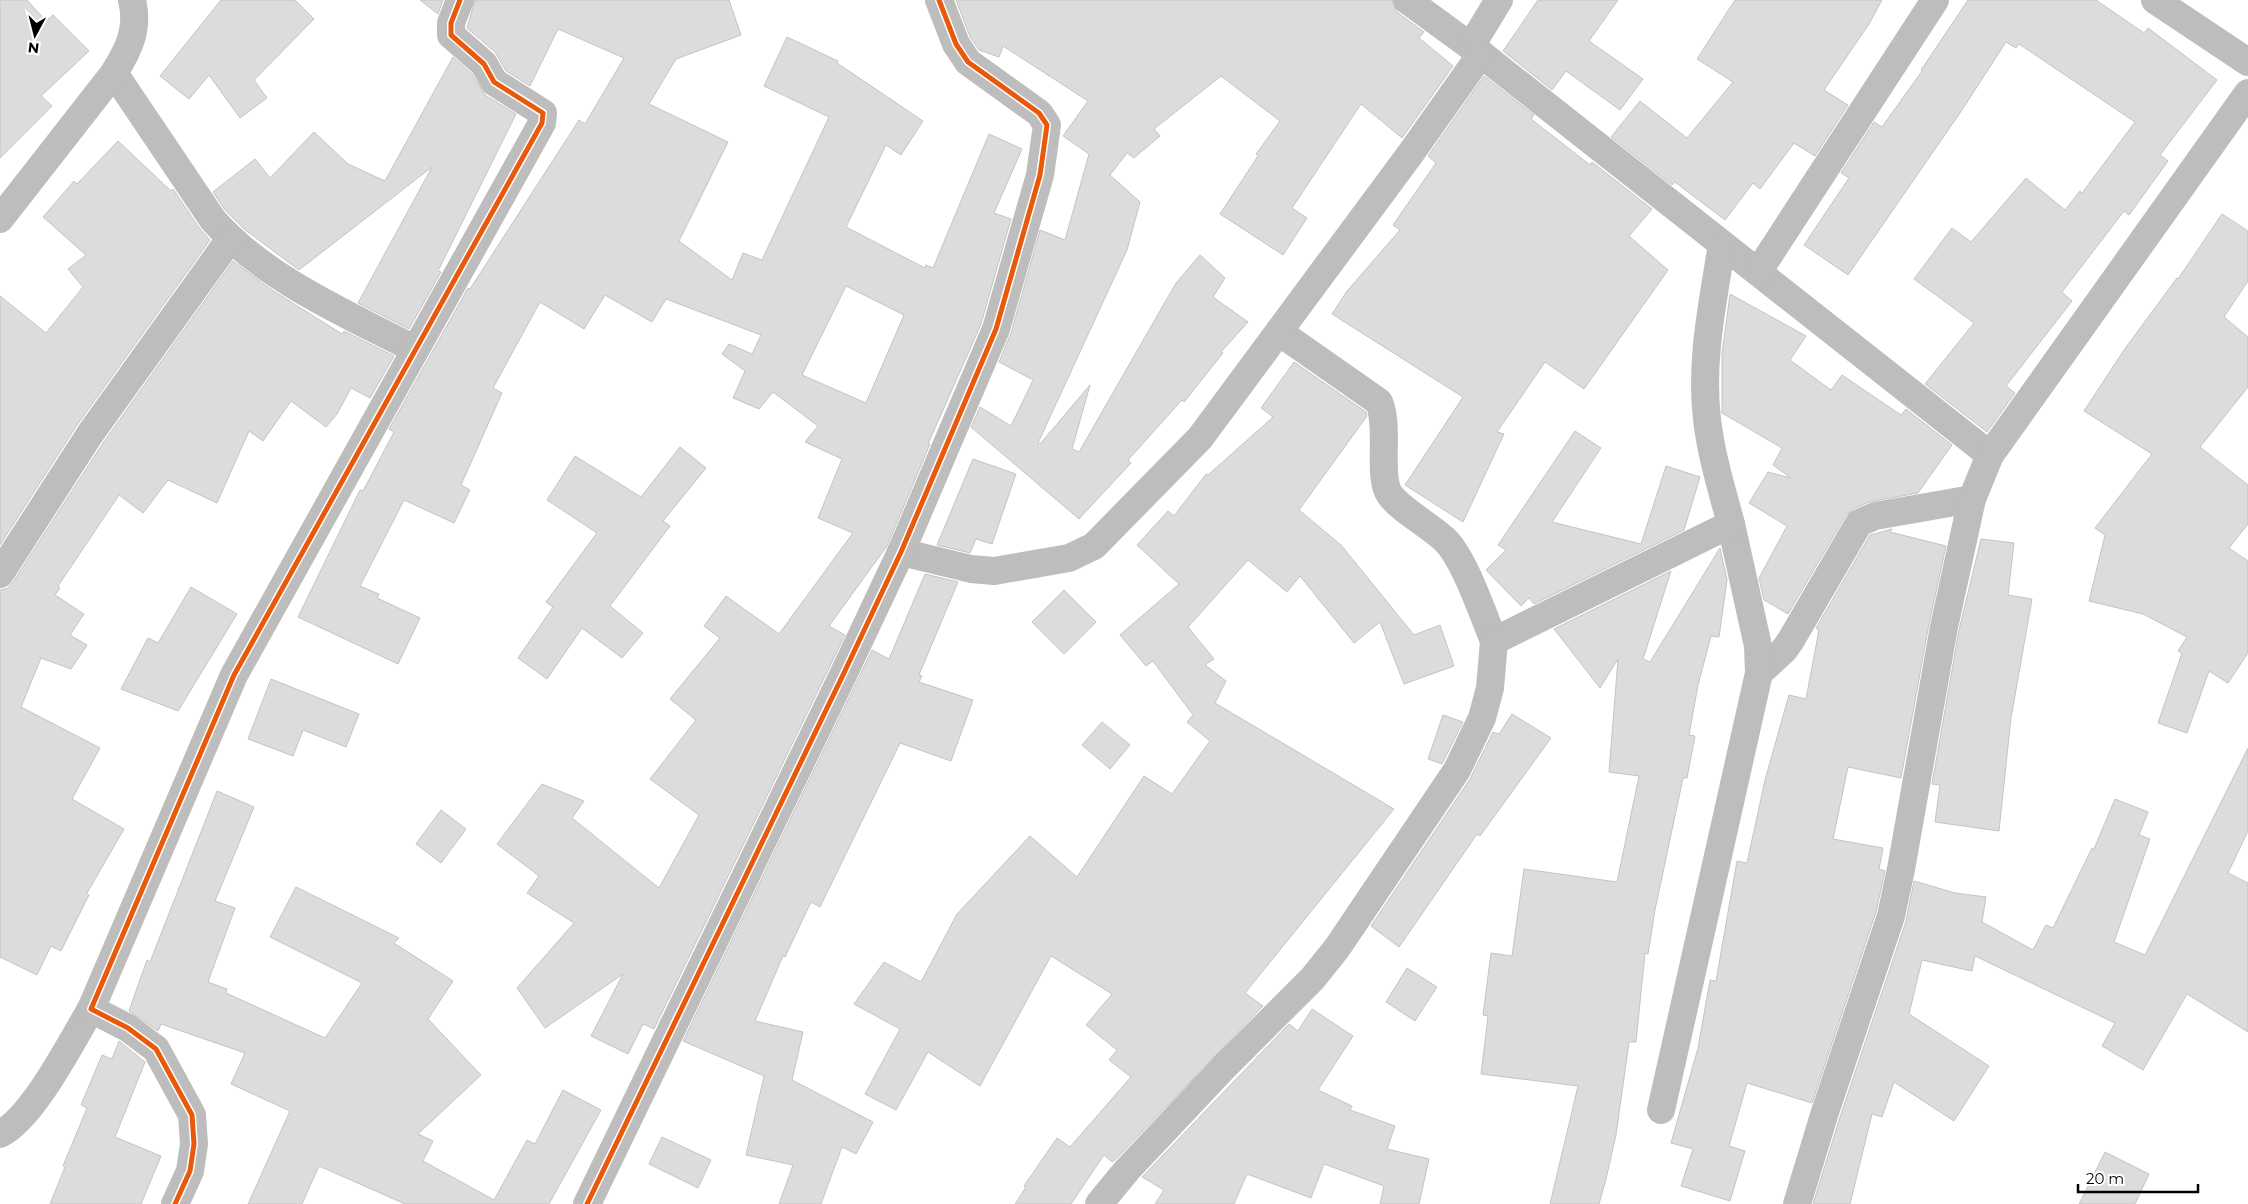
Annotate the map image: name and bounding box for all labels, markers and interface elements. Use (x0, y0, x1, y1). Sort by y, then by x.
north arrow (10, 10, 60, 60)
text: N (27, 38, 40, 58)
scale bar (2078, 1162, 2198, 1194)
text: 20 m (2086, 1169, 2124, 1188)

